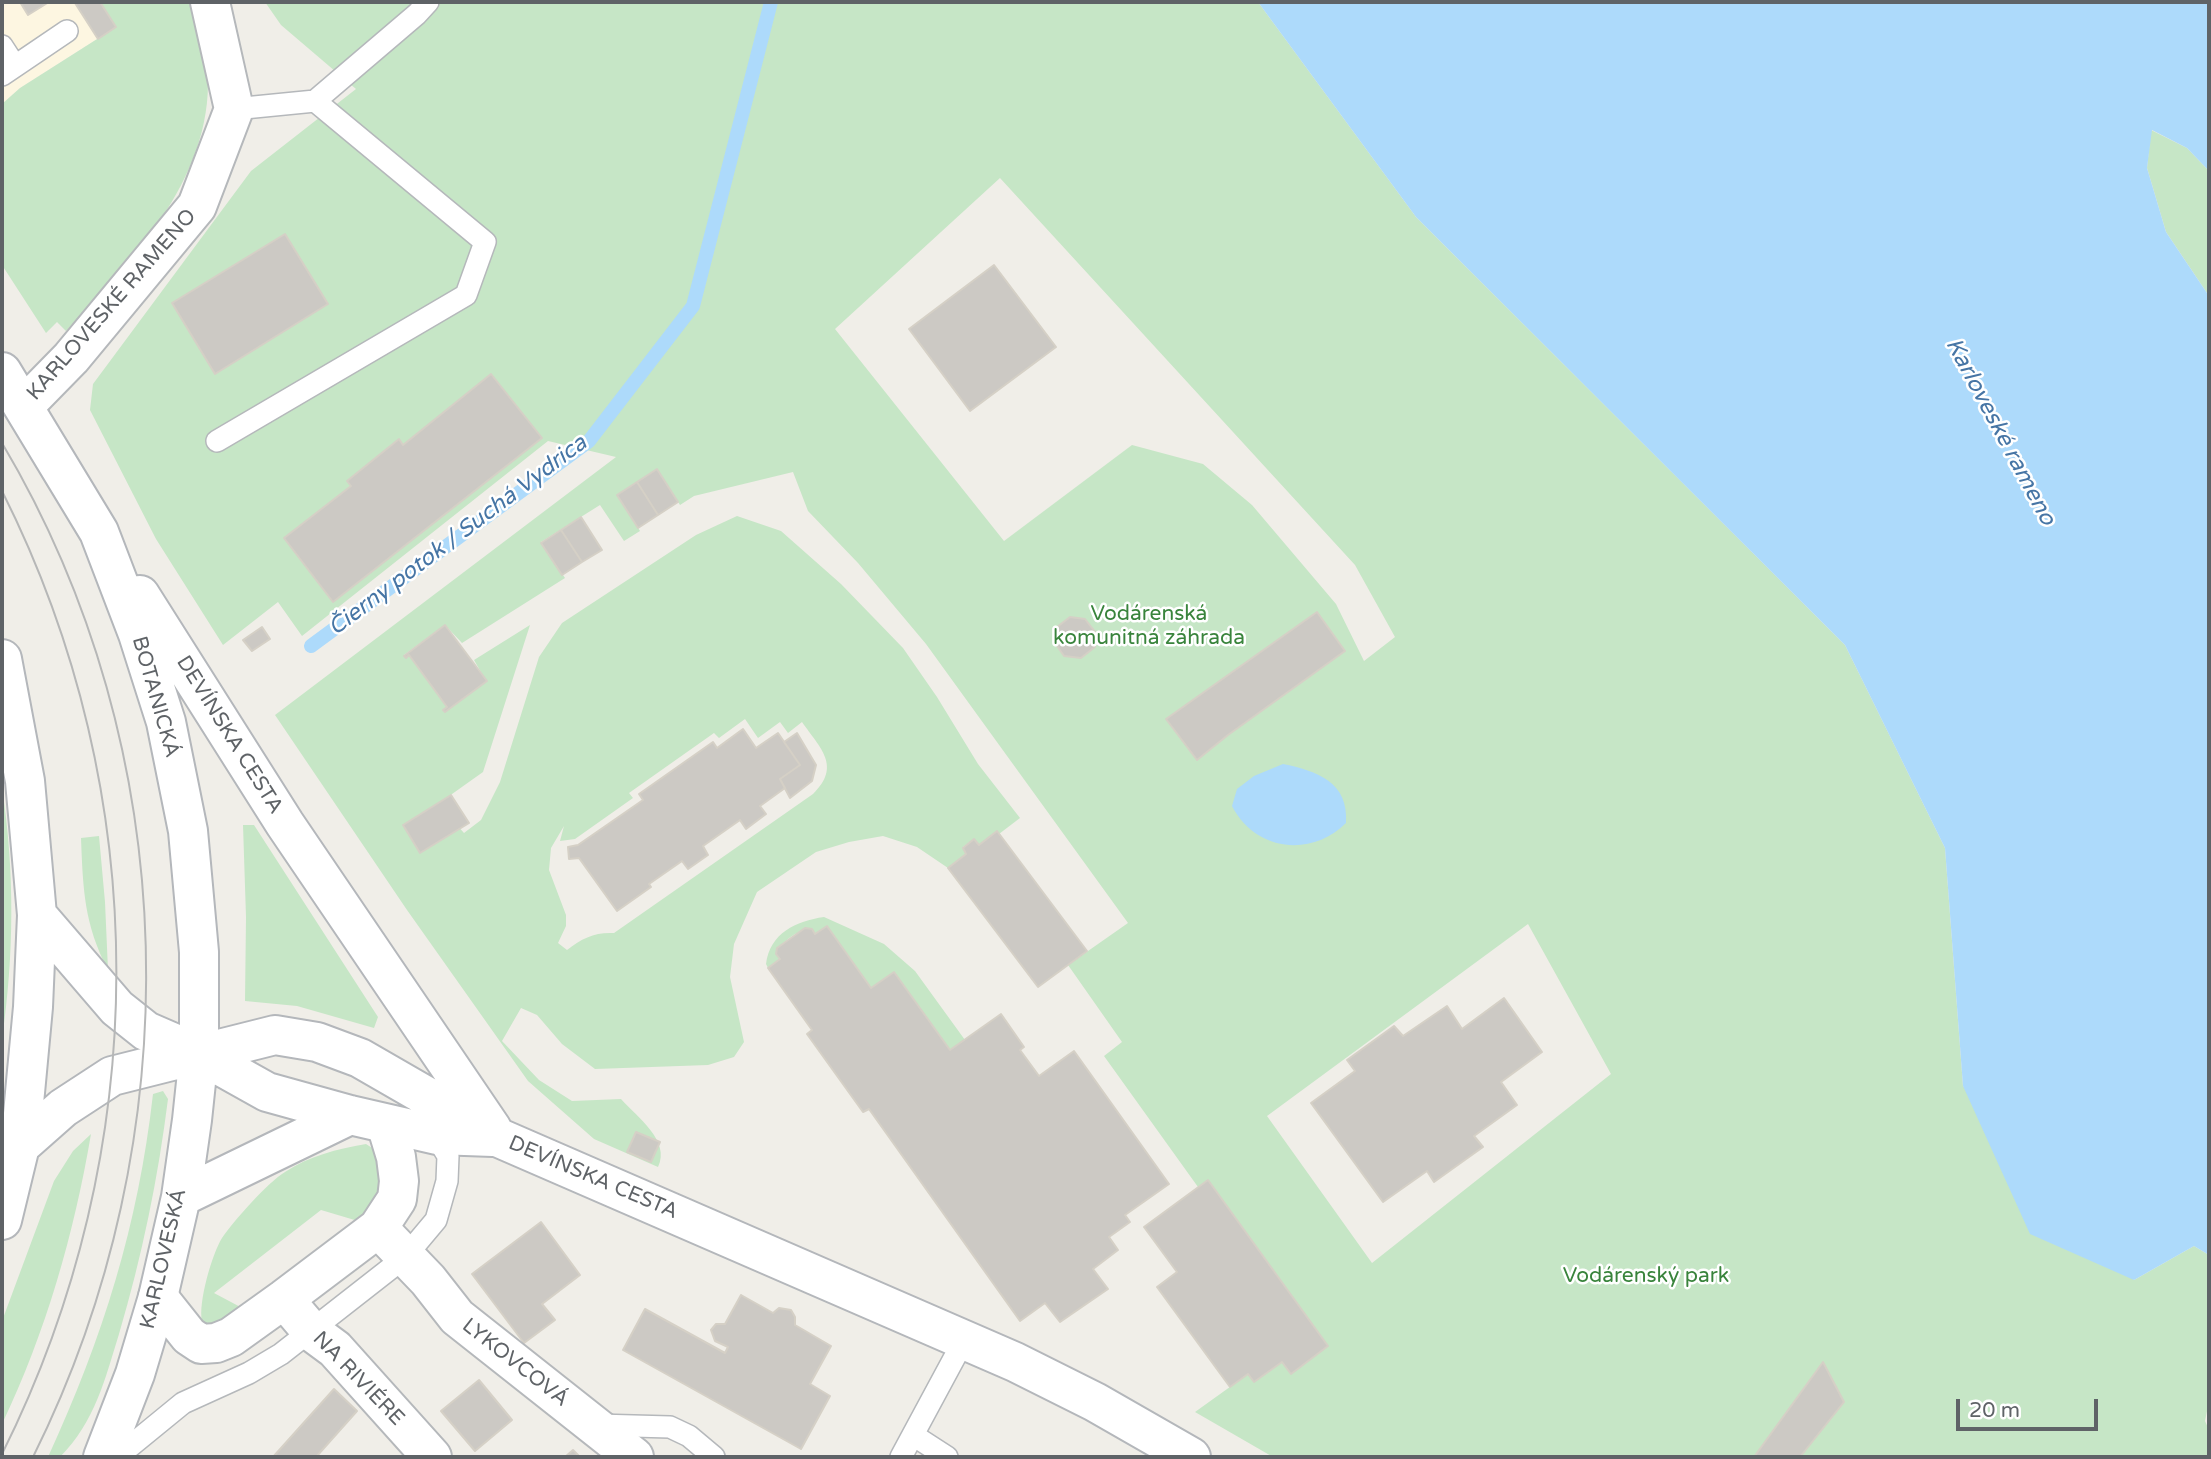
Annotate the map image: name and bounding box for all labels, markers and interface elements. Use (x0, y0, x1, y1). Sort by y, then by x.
street label: KARLOVESKÉ RAMENO (22, 204, 202, 406)
water label: Karloveské rameno (1939, 334, 2061, 530)
water label: Čierny potok / Suchá Vydrica (323, 430, 593, 642)
park label: Vodárenská komunitná záhrada (1053, 601, 1245, 651)
street label: BOTANICKÁ (126, 633, 184, 761)
street label: DEVÍNSKA CESTA (170, 651, 288, 819)
street label: DEVÍNSKA CESTA (504, 1131, 682, 1225)
street label: KARLOVESKÁ (136, 1186, 192, 1332)
park label: Vodárenský park (1563, 1263, 1729, 1289)
street label: LYKOVCOVÁ (457, 1314, 573, 1412)
street label: NA RIVIÉRE (307, 1327, 409, 1431)
scale bar (1959, 1386, 2101, 1430)
text: 20 m (1969, 1398, 2020, 1423)

